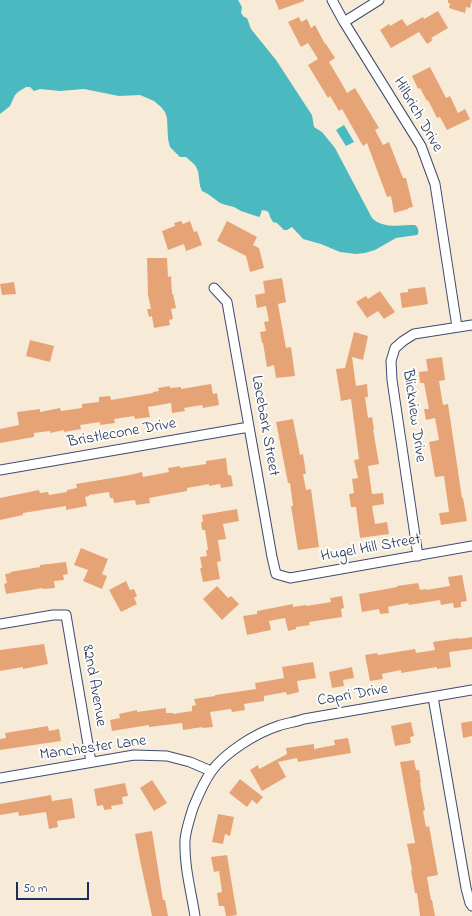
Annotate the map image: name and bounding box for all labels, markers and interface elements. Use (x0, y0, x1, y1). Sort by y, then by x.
street label: Hilbrich Drive (388, 74, 446, 156)
street label: Blickview Drive (397, 368, 429, 464)
street label: Lacebark Street (246, 374, 282, 478)
street label: Bristlecone Drive (66, 415, 178, 453)
street label: Hugel Hill Street (319, 531, 423, 567)
street label: 82nd Avenue (76, 644, 110, 728)
street label: Capri Drive (316, 680, 390, 712)
street label: Manchester Lane (38, 732, 148, 766)
scale bar (18, 874, 91, 900)
text: 50 m (23, 880, 47, 898)

